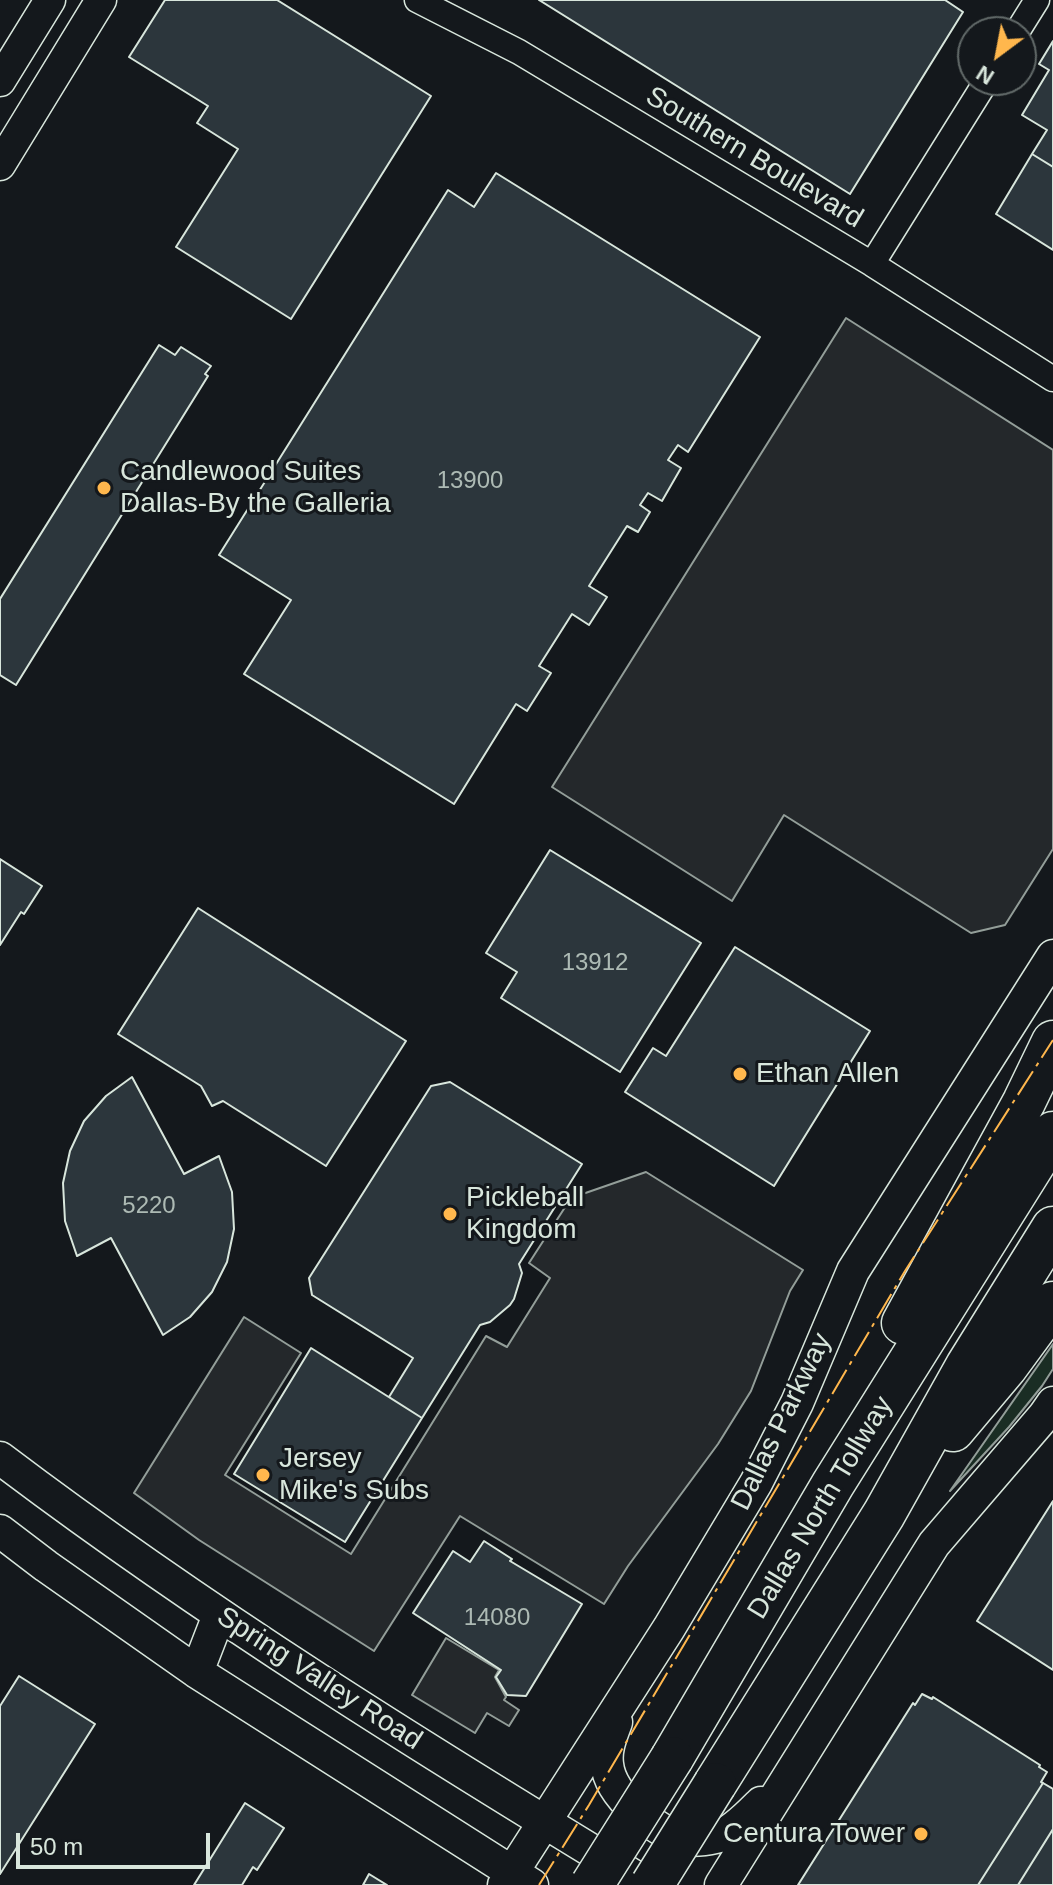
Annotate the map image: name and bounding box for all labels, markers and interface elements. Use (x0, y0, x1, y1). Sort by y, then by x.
north arrow (957, 16, 1037, 96)
text: N (972, 60, 998, 90)
street label: Southern Boulevard (639, 80, 869, 236)
place label: Candlewood Suites Dallas-By the Galleria (120, 455, 391, 521)
house number: 13900 (437, 467, 503, 495)
marker: Candlewood Suites Dallas-By the Galleria (95, 479, 113, 497)
house number: 13912 (562, 949, 628, 977)
place label: Ethan Allen (756, 1057, 899, 1091)
marker: Ethan Allen (731, 1065, 749, 1083)
place label: Pickleball Kingdom (466, 1181, 584, 1247)
house number: 5220 (122, 1192, 176, 1220)
marker: Pickleball Kingdom (441, 1205, 459, 1223)
street label: Dallas Parkway (725, 1328, 839, 1516)
street label: Dallas North Tollway (741, 1391, 901, 1625)
place label: Jersey Mike's Subs (279, 1442, 429, 1508)
marker: Jersey Mike's Subs (254, 1466, 272, 1484)
street label: Spring Valley Road (210, 1600, 428, 1758)
house number: 14080 (464, 1604, 530, 1632)
scale bar (20, 1817, 214, 1867)
place label: Centura Tower (723, 1817, 905, 1851)
marker: Centura Tower (912, 1825, 930, 1843)
text: 50 m (30, 1833, 83, 1860)

